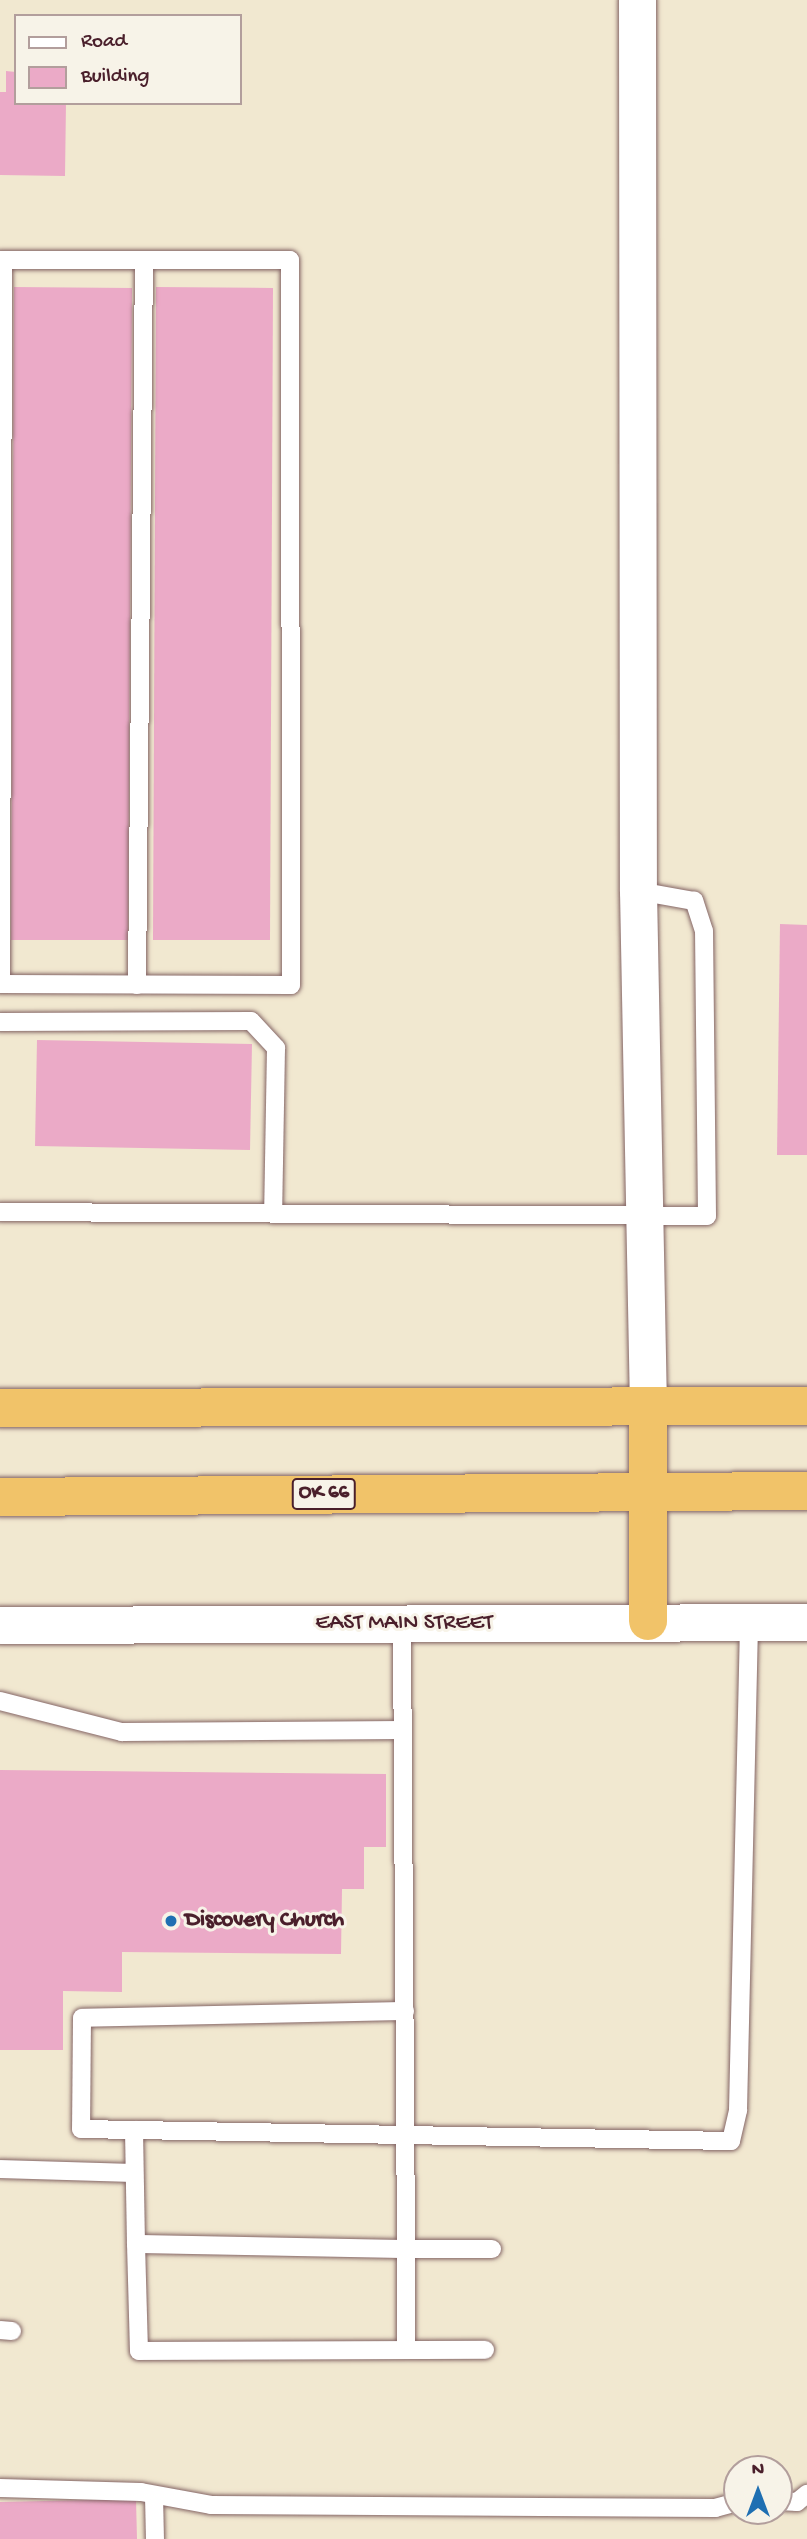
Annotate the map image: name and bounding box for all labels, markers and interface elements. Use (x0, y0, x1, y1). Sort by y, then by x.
legend (14, 14, 242, 105)
text: Road (81, 30, 127, 55)
text: Building (81, 65, 150, 90)
road number: OK 66 (291, 1476, 357, 1512)
street label: EAST MAIN STREET (315, 1610, 493, 1638)
place label: Discovery Church (185, 1907, 344, 1935)
marker: Discovery Church (163, 1913, 179, 1929)
north arrow (723, 2455, 793, 2525)
text: N (752, 2459, 764, 2482)

